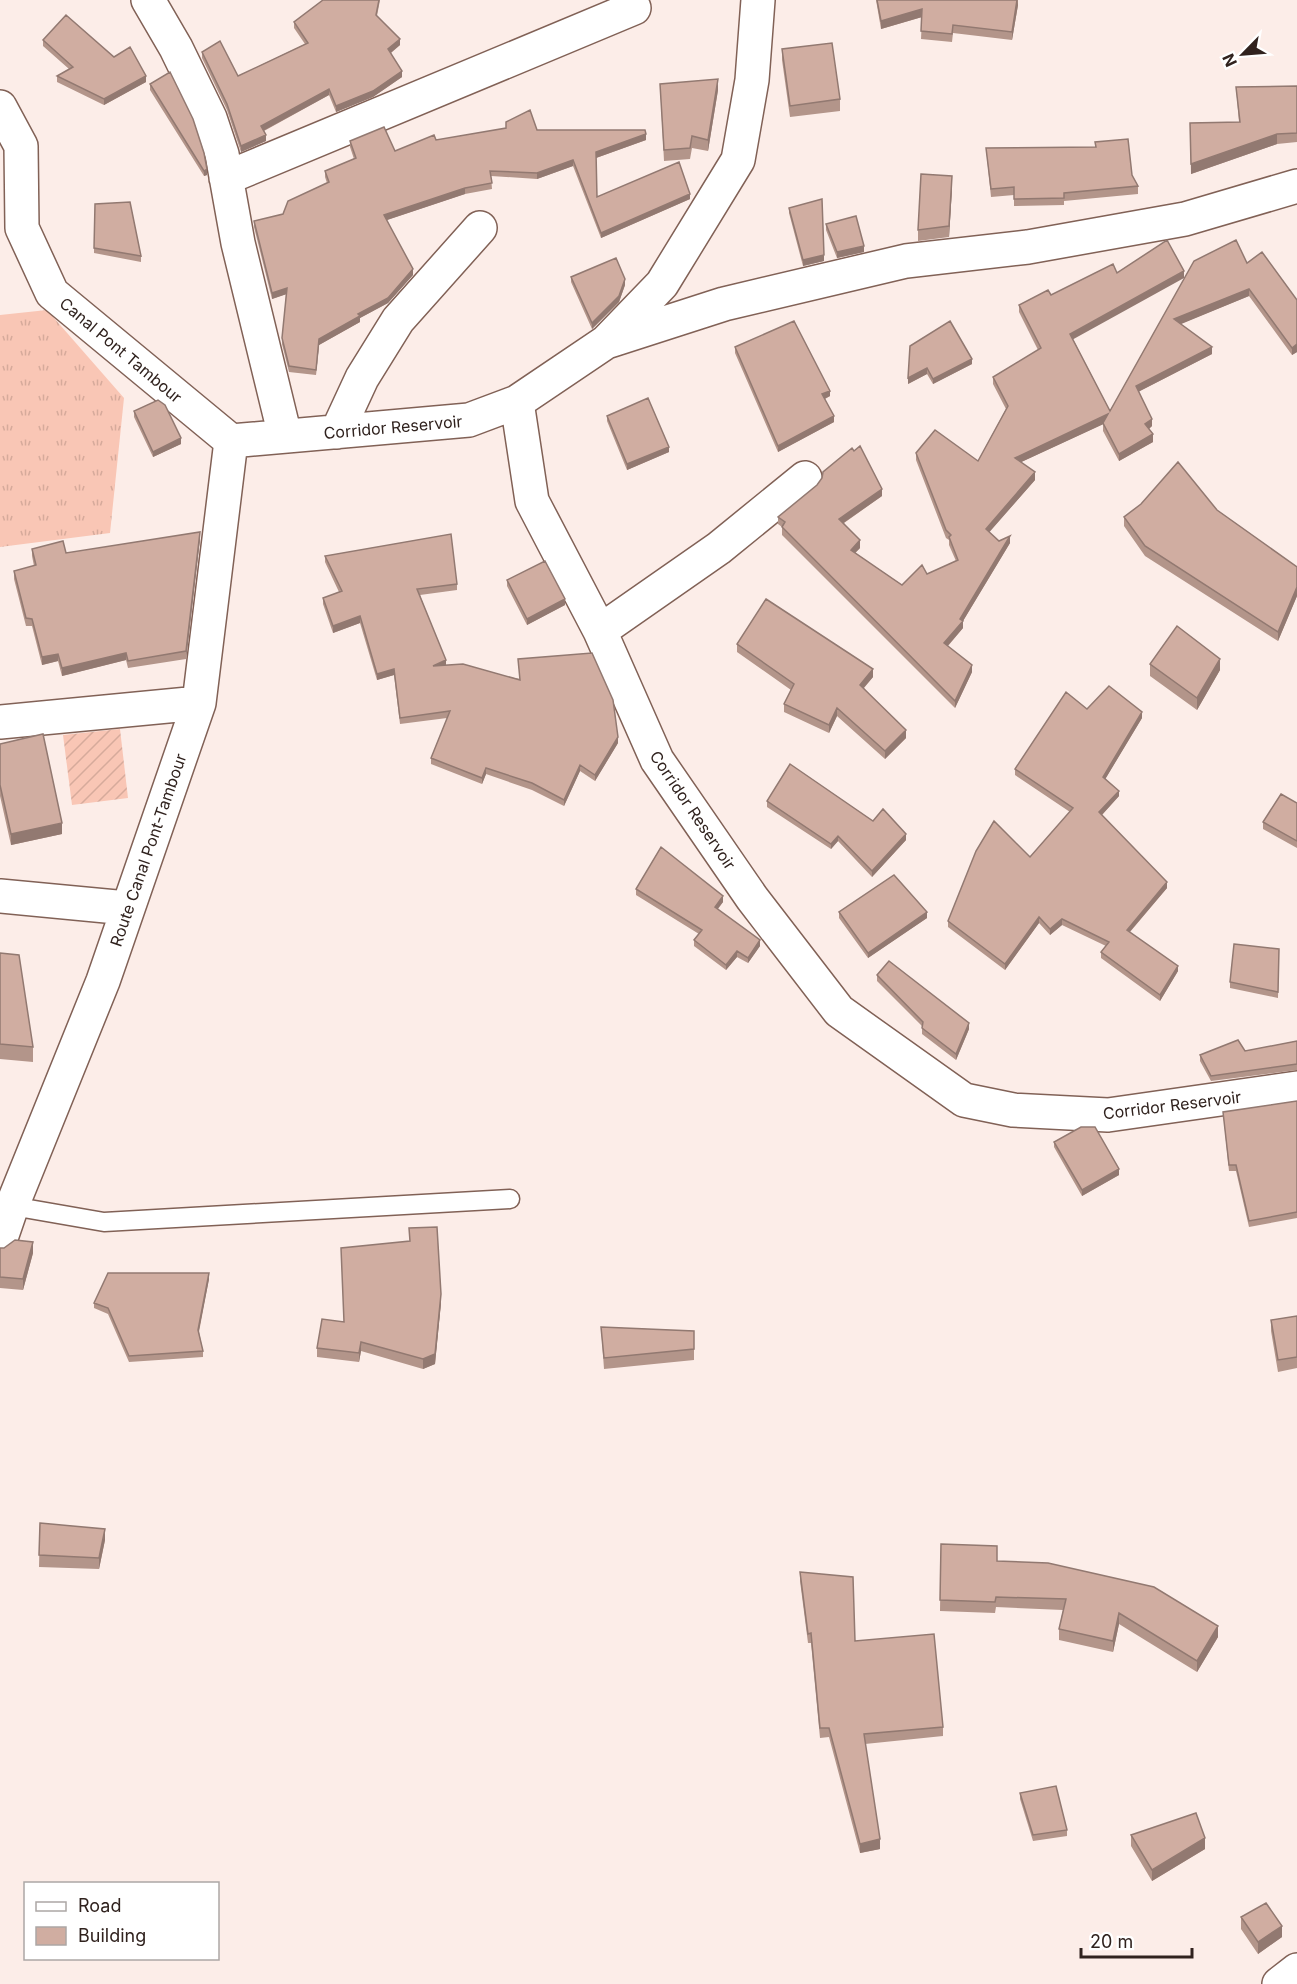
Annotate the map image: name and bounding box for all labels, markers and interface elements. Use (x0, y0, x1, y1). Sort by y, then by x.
north arrow (1213, 24, 1273, 84)
text: N (1218, 51, 1241, 70)
street label: Canal Pont Tambour (56, 293, 186, 407)
street label: Corridor Reservoir (323, 411, 463, 443)
street label: Corridor Reservoir (646, 747, 740, 873)
street label: Route Canal Pont-Tambour (106, 751, 190, 949)
street label: Corridor Reservoir (1102, 1087, 1242, 1123)
legend (24, 1882, 219, 1960)
text: Road (78, 1895, 121, 1916)
scale bar (1081, 1921, 1192, 1959)
text: Building (78, 1925, 146, 1946)
text: 20 m (1090, 1931, 1133, 1952)

